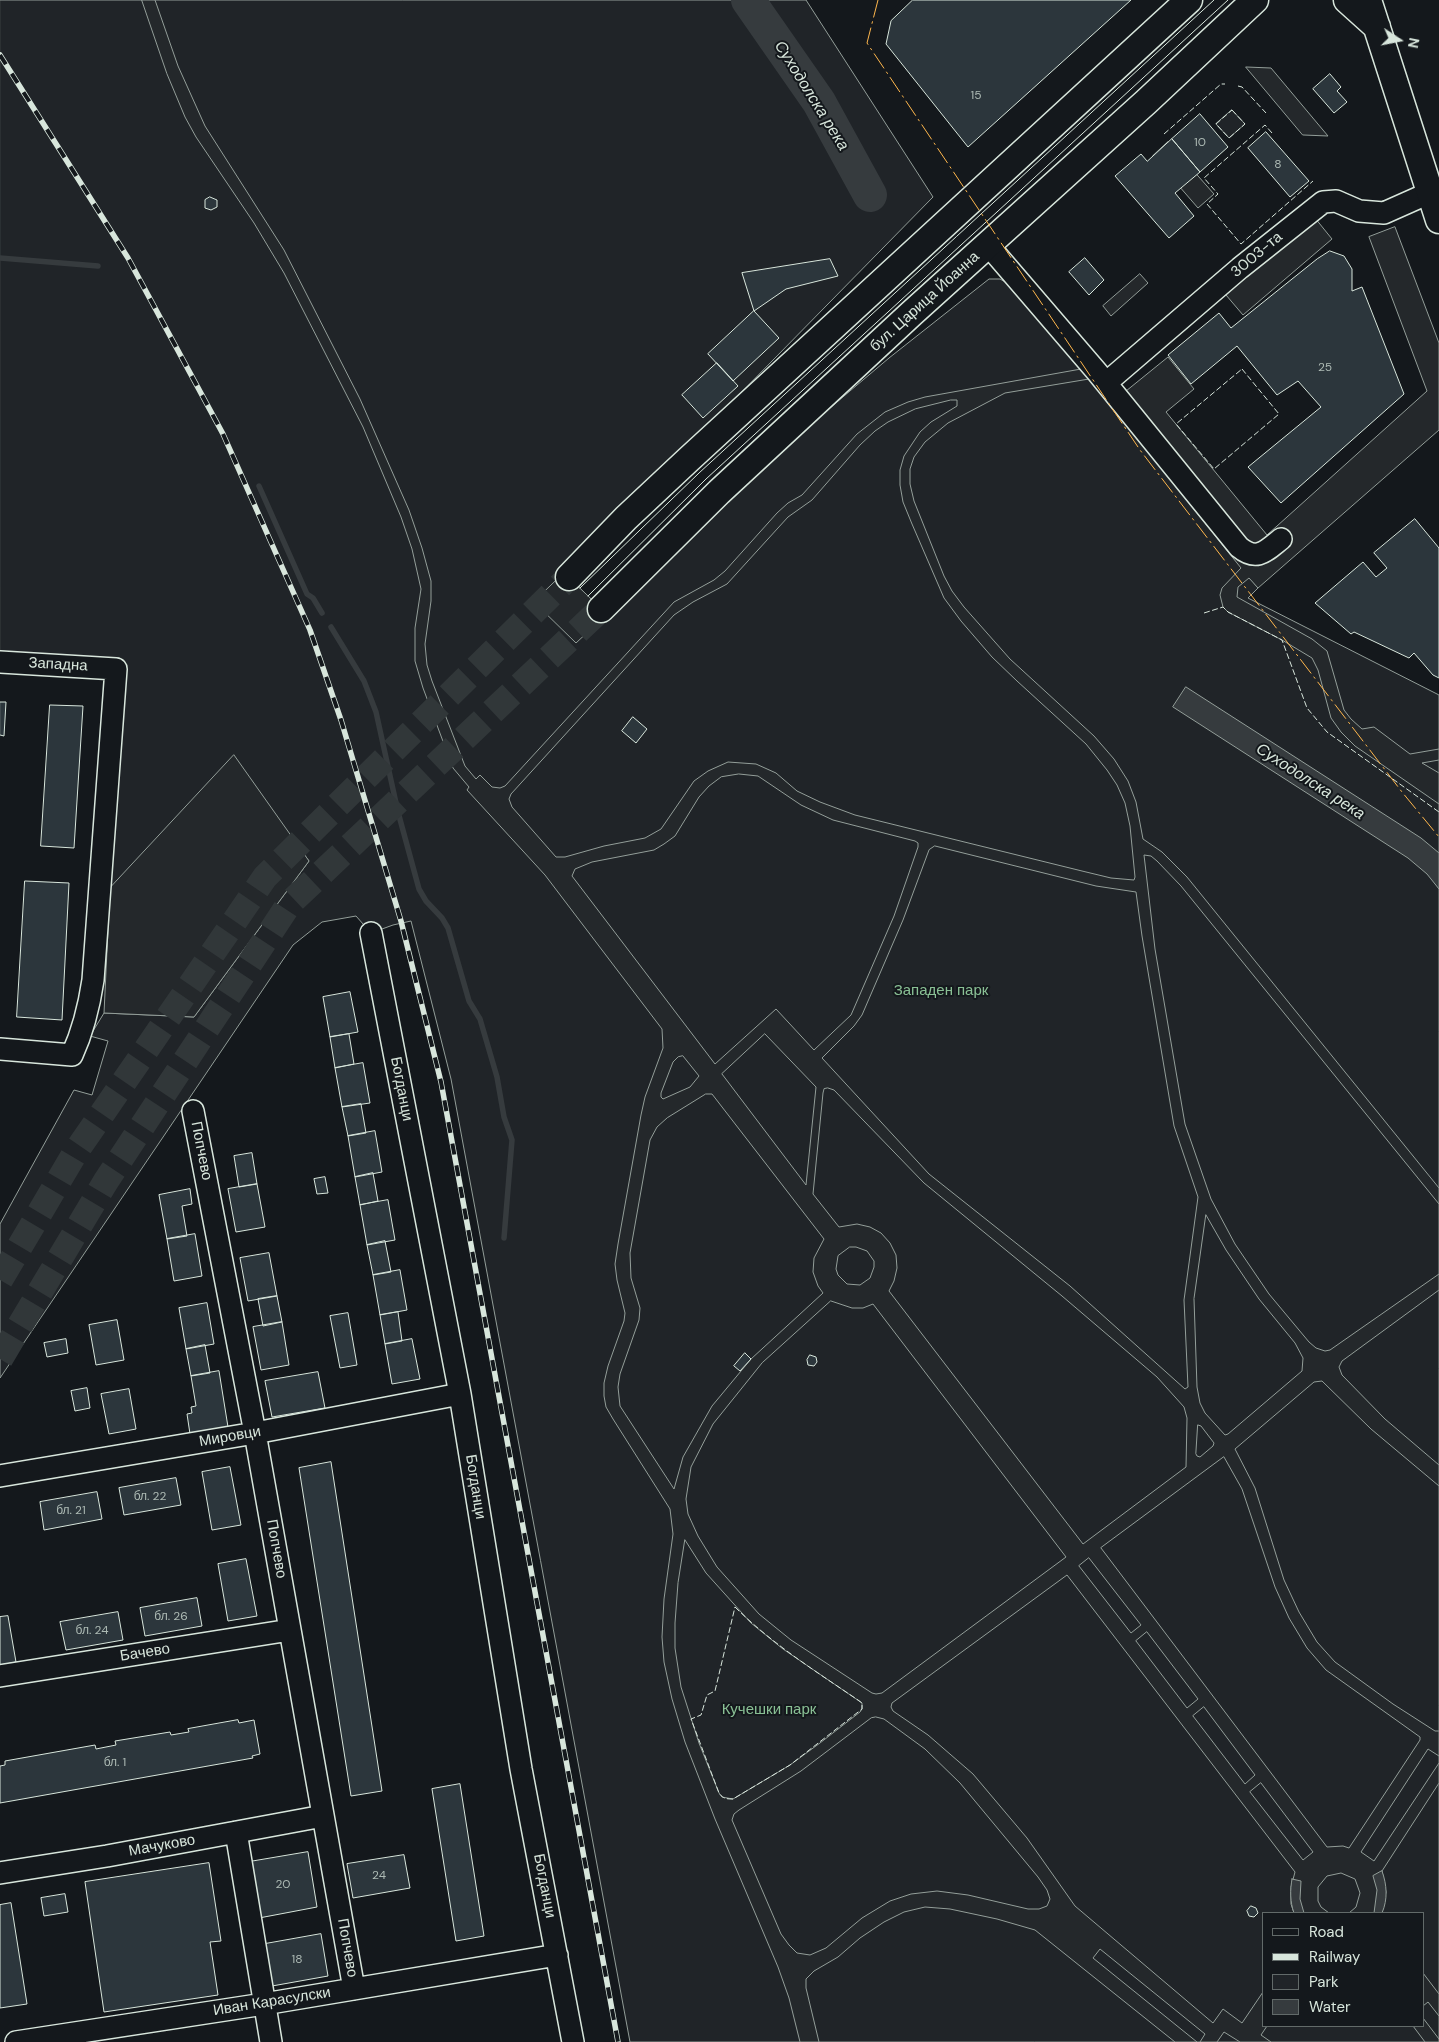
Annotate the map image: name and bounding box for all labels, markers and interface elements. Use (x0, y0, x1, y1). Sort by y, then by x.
north arrow (1374, 15, 1424, 65)
text: N (1404, 36, 1424, 50)
water label: Суходолска река (770, 38, 852, 154)
house number: 15 (970, 89, 982, 103)
house number: 10 (1194, 136, 1206, 150)
house number: 8 (1274, 158, 1282, 172)
street label: 3003-та (1228, 228, 1286, 282)
street label: бул. Царица Йоанна (867, 248, 983, 356)
house number: 25 (1318, 361, 1332, 375)
street label: Западна (28, 654, 88, 676)
water label: Суходолска река (1252, 740, 1368, 824)
park label: Западен парк (894, 982, 988, 1000)
street label: Богданци (386, 1055, 416, 1123)
street label: Попчево (186, 1120, 216, 1182)
street label: Мировци (198, 1423, 262, 1451)
street label: Богданци (461, 1453, 489, 1521)
house number: бл. 22 (134, 1490, 166, 1504)
house number: бл. 21 (56, 1504, 86, 1518)
street label: Попчево (262, 1518, 290, 1580)
house number: бл. 26 (154, 1610, 188, 1624)
house number: бл. 24 (76, 1624, 108, 1638)
street label: Бачево (119, 1640, 171, 1666)
park label: Кучешки парк (722, 1701, 816, 1719)
house number: бл. 1 (104, 1756, 126, 1770)
street label: Мачуково (127, 1831, 197, 1861)
street label: Богданци (529, 1852, 559, 1920)
house number: 24 (372, 1869, 386, 1883)
house number: 20 (276, 1878, 290, 1892)
legend (1262, 1912, 1424, 2027)
street label: Попчево (333, 1917, 361, 1979)
text: Road (1309, 1922, 1344, 1942)
text: Railway (1309, 1947, 1360, 1967)
house number: 18 (291, 1953, 303, 1967)
text: Park (1309, 1972, 1339, 1992)
street label: Иван Карасулски (212, 1984, 332, 2020)
text: Water (1309, 1997, 1350, 2017)

